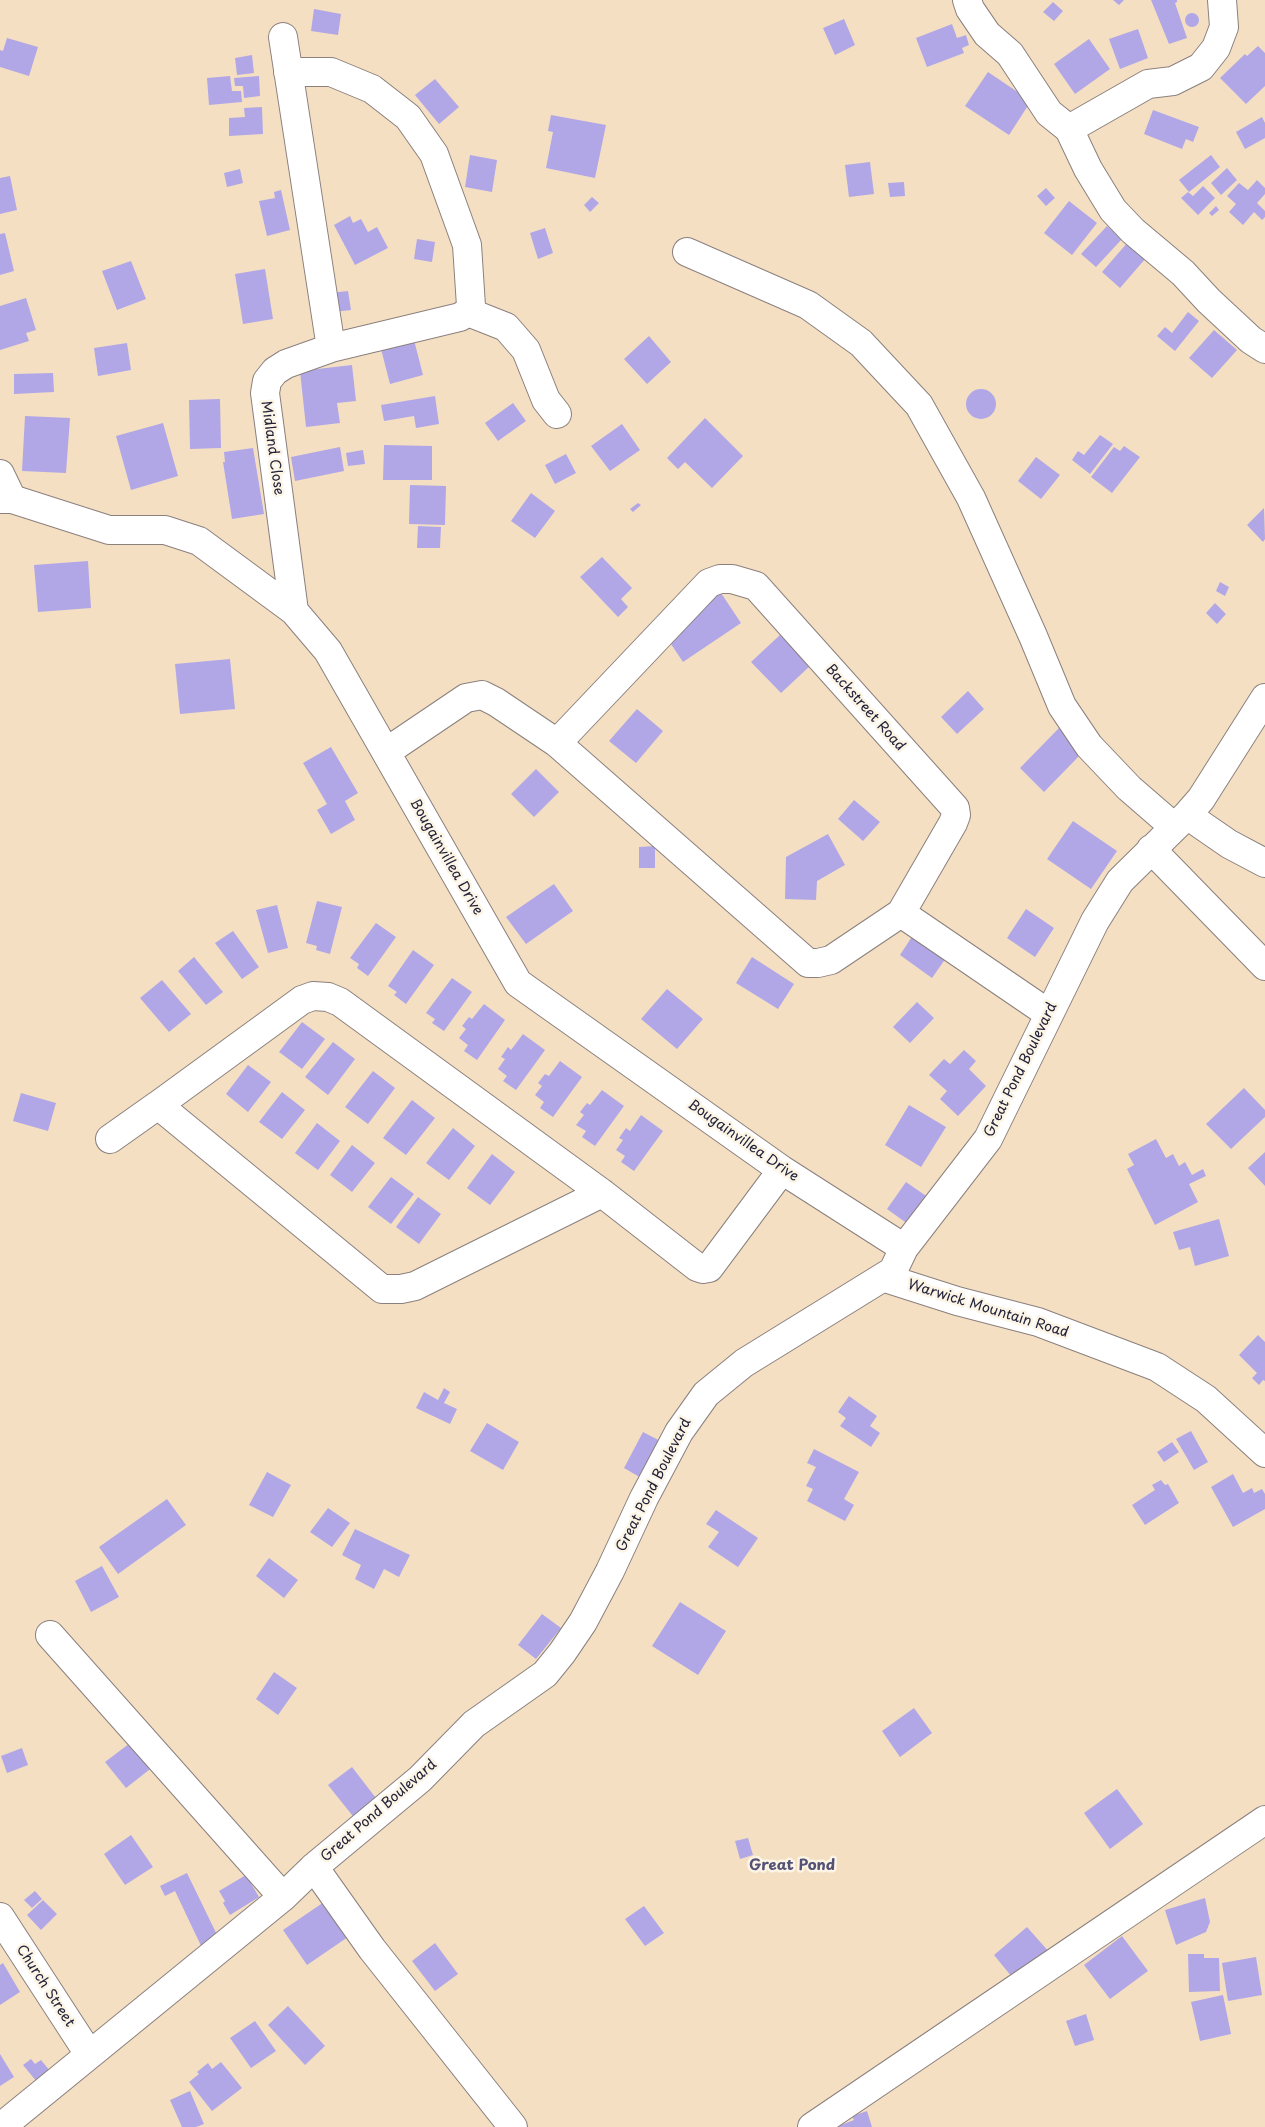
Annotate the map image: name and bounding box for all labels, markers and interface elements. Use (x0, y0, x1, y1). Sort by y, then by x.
street label: Midland Close (257, 400, 287, 496)
street label: Backstreet Road (822, 661, 908, 755)
street label: Bougainvillea Drive (406, 796, 486, 918)
street label: Great Pond Boulevard (981, 1000, 1061, 1140)
street label: Bougainvillea Drive (684, 1096, 802, 1186)
street label: Warwick Mountain Road (906, 1277, 1070, 1341)
street label: Great Pond Boulevard (613, 1415, 695, 1555)
street label: Great Pond Boulevard (318, 1756, 440, 1866)
district label: Great Pond (749, 1857, 835, 1875)
street label: Church Street (12, 1942, 78, 2030)

